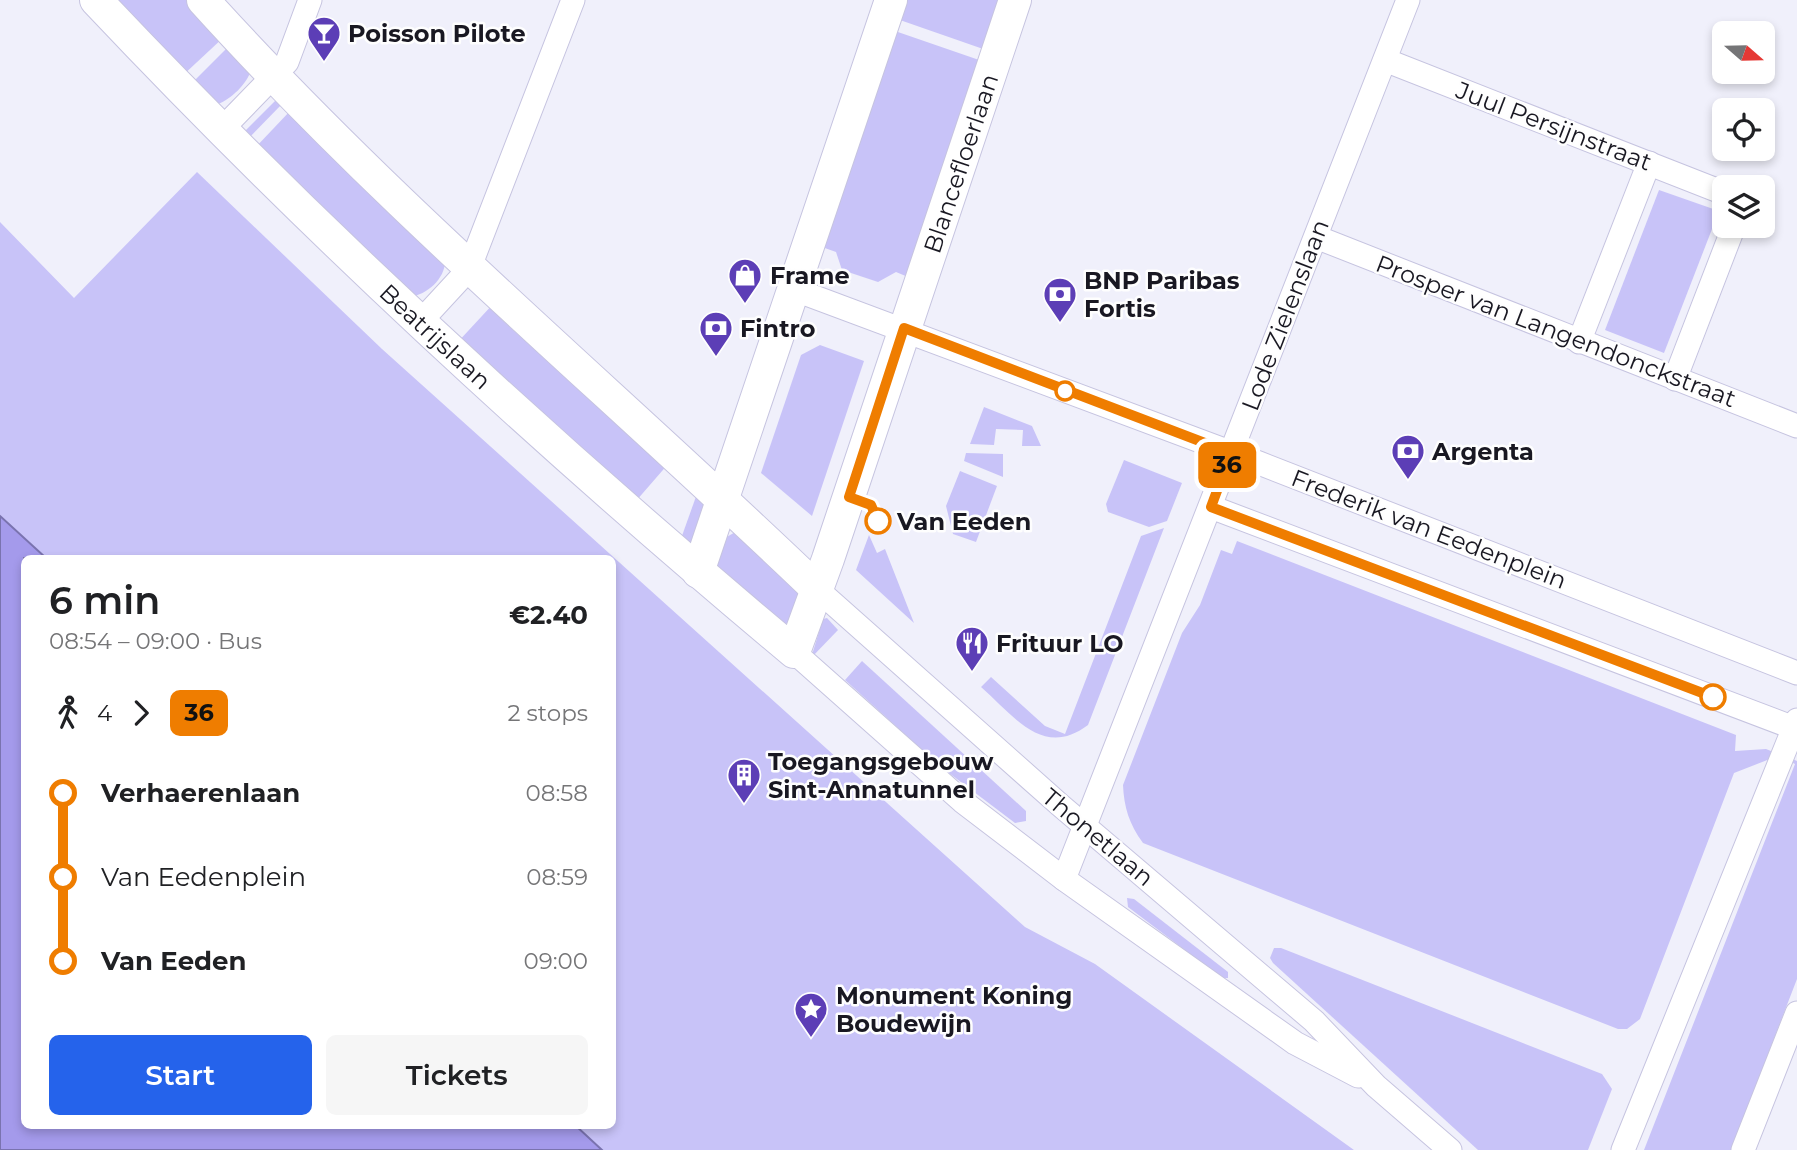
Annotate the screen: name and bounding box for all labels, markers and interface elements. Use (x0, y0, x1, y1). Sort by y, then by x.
bar icon: Poisson Pilote (305, 14, 343, 63)
place label: Poisson Pilote (348, 19, 526, 48)
north arrow (1712, 21, 1774, 84)
map controls (1712, 21, 1775, 238)
street label: Blancefloerlaan (917, 70, 1004, 257)
street label: Juul Persijnstraat (1451, 75, 1656, 177)
button: locate (1712, 98, 1775, 161)
button: layers (1712, 175, 1775, 238)
street label: Lode Zielenslaan (1235, 215, 1335, 415)
street label: Prosper van Langendonckstraat (1372, 249, 1740, 413)
shop icon: Frame (726, 256, 764, 305)
place label: Frame (770, 261, 850, 290)
place label: BNP Paribas Fortis (1084, 266, 1240, 323)
bank icon: BNP Paribas Fortis (1041, 275, 1079, 324)
street label: Beatrijslaan (374, 277, 497, 395)
bank icon: Fintro (697, 309, 735, 358)
place label: Fintro (740, 314, 815, 343)
unlabelled marker (1055, 381, 1075, 401)
bank icon: Argenta (1389, 432, 1427, 481)
place label: Argenta (1431, 437, 1534, 466)
line badge: 36 (1196, 442, 1258, 488)
text: 36 (1212, 450, 1242, 479)
street label: Frederik van Eedenplein (1287, 463, 1571, 595)
place label: Van Eeden (896, 507, 1031, 536)
marker: Van Eeden (865, 508, 891, 534)
text: 6 min (49, 577, 160, 624)
text: €2.40 (509, 599, 588, 631)
restaurant icon: Frituur LO (953, 624, 991, 673)
text: 08:54 – 09:00 · Bus (49, 627, 262, 655)
place label: Frituur LO (996, 629, 1124, 658)
unlabelled marker (1700, 684, 1726, 710)
icon: walk (49, 694, 87, 732)
icon: forward (122, 694, 160, 732)
text: 36 (184, 698, 214, 727)
text: 4 (97, 699, 112, 727)
text: 2 stops (508, 699, 588, 727)
place label: Toegangsgebouw Sint-Annatunnel (768, 747, 994, 804)
building icon: Toegangsgebouw Sint-Annatunnel (725, 756, 763, 805)
text: Verhaerenlaan (101, 777, 300, 809)
text: 08:58 (526, 779, 588, 807)
street label: Thonetlaan (1036, 782, 1160, 892)
text: Van Eedenplein (101, 861, 306, 893)
text: 08:59 (526, 863, 588, 891)
text: Van Eeden (101, 945, 246, 977)
text: 09:00 (523, 947, 588, 975)
place label: Monument Koning Boudewijn (836, 981, 1072, 1038)
place icon: Monument Koning Boudewijn (792, 990, 830, 1039)
button: Start (49, 1035, 312, 1115)
button: Tickets (326, 1035, 588, 1115)

